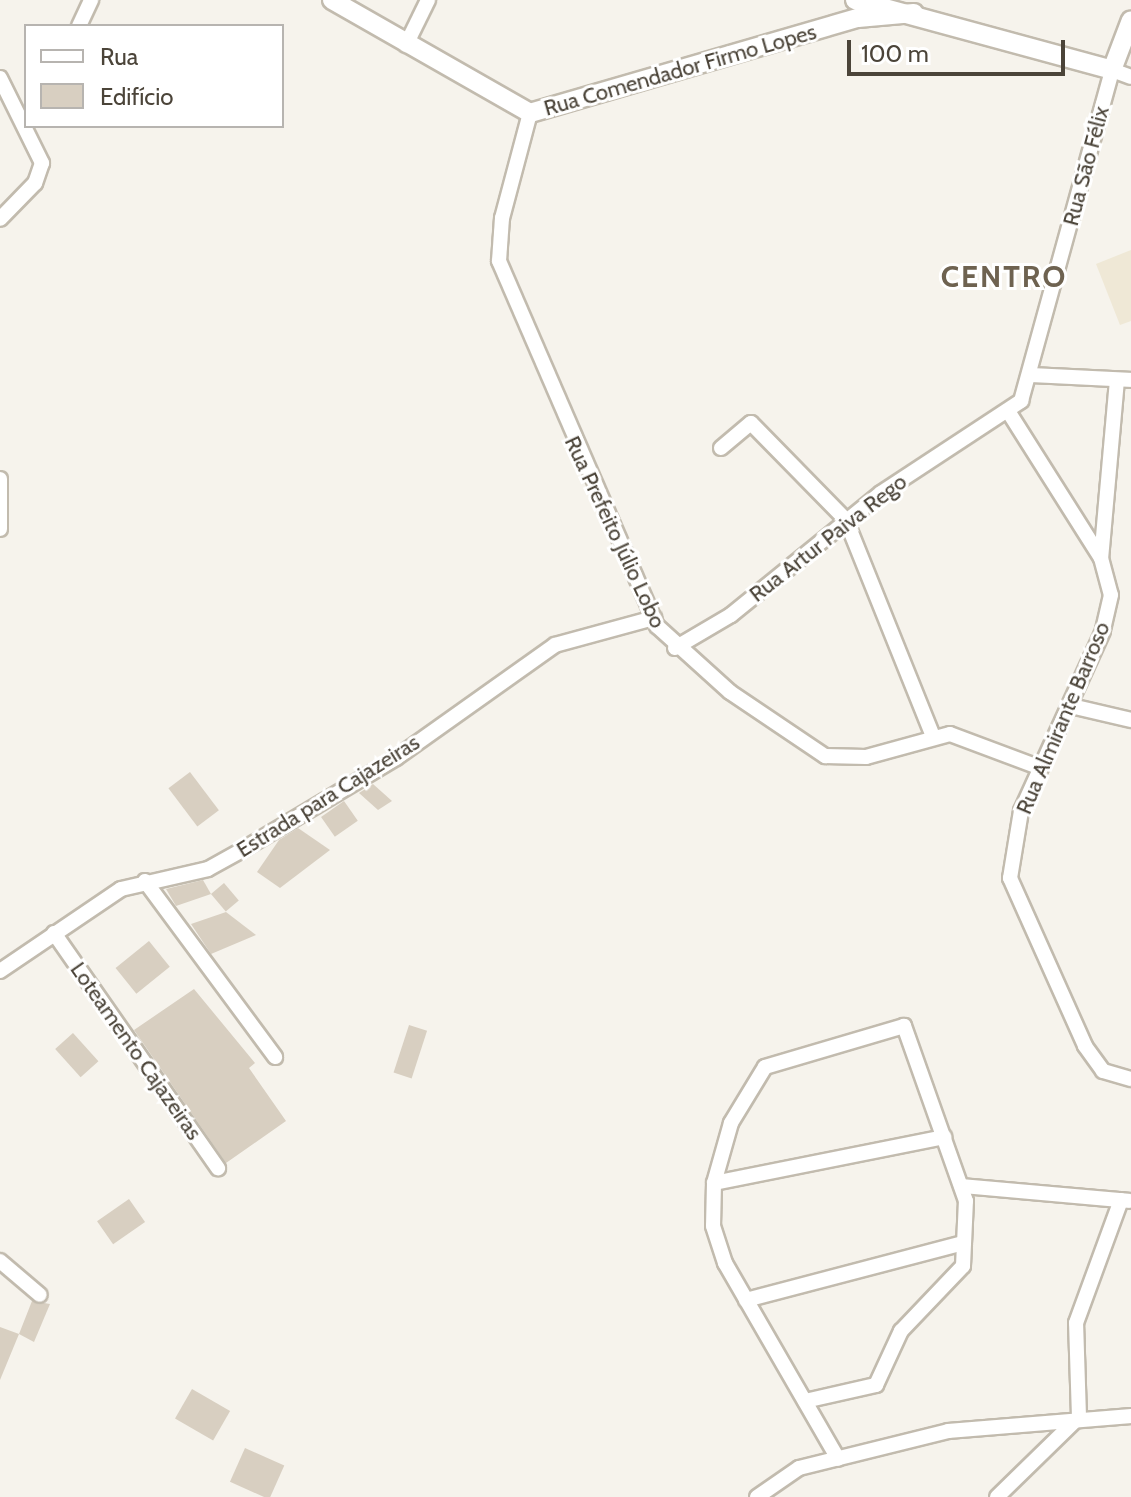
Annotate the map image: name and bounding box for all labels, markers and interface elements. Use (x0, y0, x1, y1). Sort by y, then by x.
street label: Rua Comendador Firmo Lopes (541, 18, 819, 122)
legend (24, 24, 284, 128)
scale bar (851, 24, 1069, 74)
text: 100 m (861, 39, 929, 68)
text: Rua (100, 42, 138, 71)
text: Edifício (100, 82, 174, 111)
street label: Rua São Félix (1057, 103, 1115, 229)
district label: CENTRO (941, 259, 1067, 295)
street label: Rua Prefeito Júlio Lobo (559, 432, 671, 632)
street label: Rua Artur Paiva Rego (744, 468, 912, 608)
street label: Rua Almirante Barroso (1011, 618, 1115, 818)
street label: Estrada para Cajazeiras (232, 729, 424, 863)
street label: Loteamento Cajazeiras (65, 957, 207, 1145)

